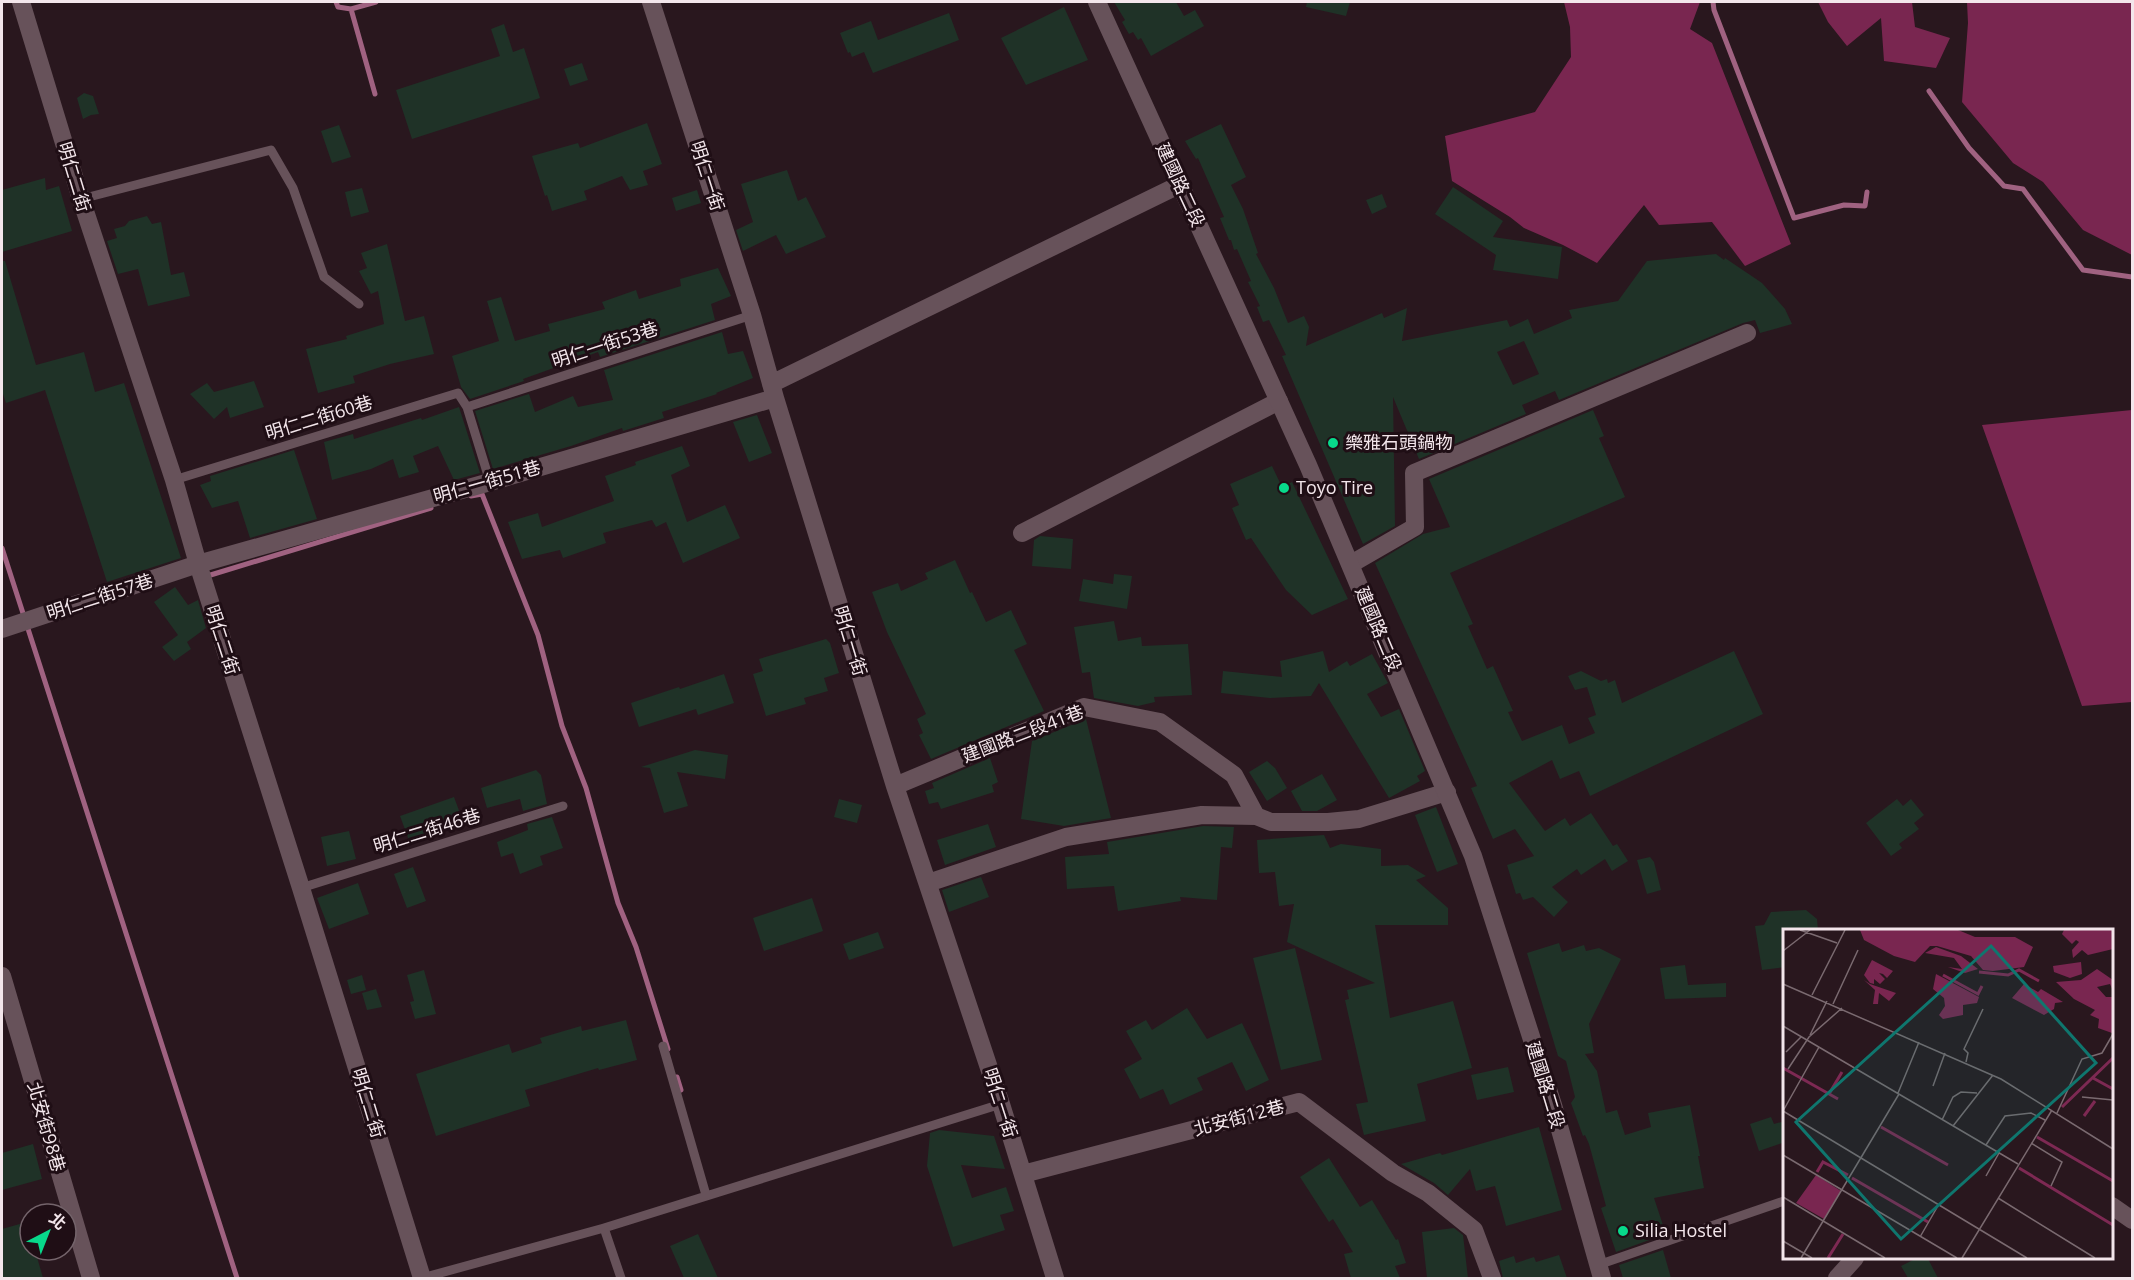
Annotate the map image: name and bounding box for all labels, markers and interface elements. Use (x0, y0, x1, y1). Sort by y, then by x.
street label: 明仁一街 (685, 138, 730, 214)
street label: 明仁二街 (53, 139, 97, 215)
street label: 建國路二段 (1151, 139, 1211, 230)
street label: 明仁一街53巷 (548, 316, 661, 373)
street label: 明仁二街60巷 (262, 389, 375, 445)
place label: 樂雅石頭鍋物 (1345, 430, 1453, 454)
marker: 樂雅石頭鍋物 (1326, 436, 1340, 450)
street label: 明仁一街51巷 (430, 454, 543, 508)
place label: Toyo Tire (1296, 475, 1373, 499)
marker: Toyo Tire (1277, 481, 1291, 495)
street label: 明仁二街57巷 (43, 568, 156, 625)
street label: 建國路二段 (1350, 582, 1408, 675)
street label: 明仁二街 (200, 602, 245, 678)
street label: 明仁一街 (829, 603, 873, 679)
street label: 建國路二段41巷 (958, 699, 1087, 767)
street label: 明仁二街46巷 (370, 802, 483, 858)
inset map (1783, 929, 2113, 1259)
street label: 建國路二段 (1521, 1038, 1571, 1131)
street label: 明仁二街 (347, 1065, 391, 1141)
street label: 明仁一街 (978, 1065, 1023, 1141)
street label: 北安街98巷 (23, 1079, 71, 1175)
street label: 北安街12巷 (1191, 1093, 1287, 1141)
north arrow (18, 1202, 78, 1262)
text: 北 (45, 1207, 71, 1234)
place label: Silia Hostel (1635, 1218, 1727, 1242)
marker: Silia Hostel (1616, 1224, 1630, 1238)

